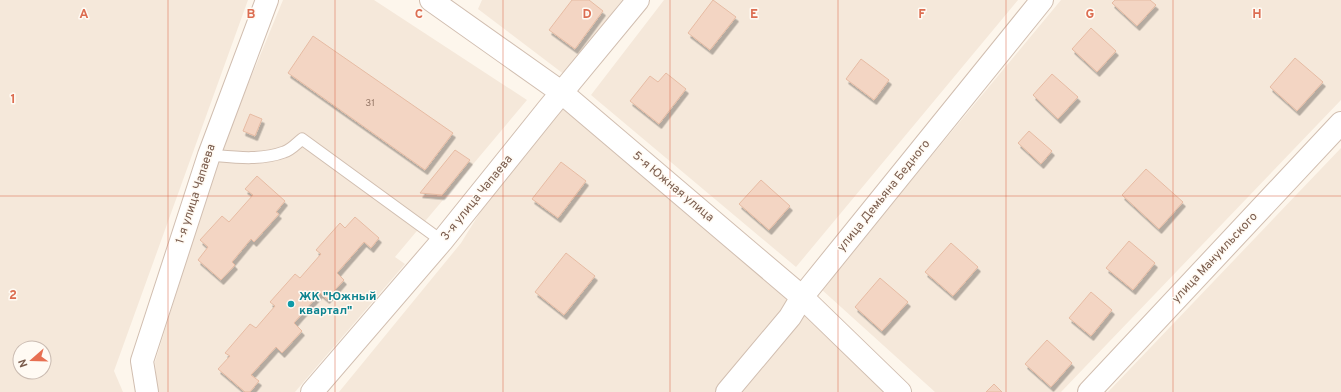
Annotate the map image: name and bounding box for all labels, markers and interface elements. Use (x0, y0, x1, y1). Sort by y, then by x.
text: A (79, 7, 89, 23)
text: B (247, 7, 256, 23)
text: C (415, 7, 423, 23)
text: D (582, 7, 592, 23)
text: E (750, 7, 758, 23)
text: F (918, 7, 926, 23)
text: G (1086, 7, 1095, 23)
text: H (1252, 7, 1262, 23)
text: 1 (10, 92, 16, 108)
house number: 31 (365, 97, 375, 110)
street label: улица Демьяна Бедного (834, 136, 934, 255)
street label: 1-я улица Чапаева (172, 142, 220, 246)
street label: 5-я Южная улица (629, 148, 717, 226)
street label: 3-я улица Чапаева (437, 152, 517, 244)
street label: улица Мануильского (1169, 209, 1262, 307)
text: 2 (9, 288, 17, 304)
place label: ЖК "Южный квартал" (299, 289, 376, 319)
marker: ЖК "Южный квартал" (286, 299, 296, 309)
north arrow (12, 340, 52, 380)
text: N (16, 357, 31, 369)

